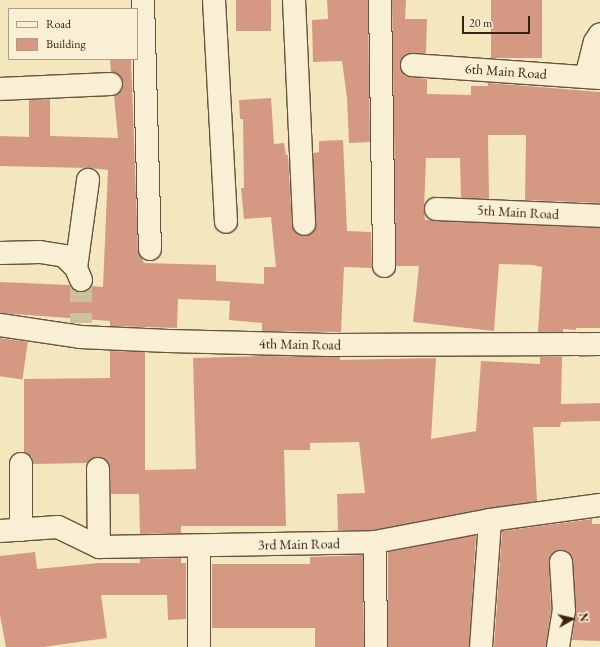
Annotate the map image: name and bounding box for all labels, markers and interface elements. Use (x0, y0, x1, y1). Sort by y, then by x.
legend (8, 8, 138, 60)
scale bar (464, 8, 532, 34)
text: 20 m (469, 15, 492, 31)
text: Road (46, 16, 71, 32)
text: Building (46, 36, 86, 52)
street label: 6th Main Road (465, 60, 547, 82)
street label: 5th Main Road (477, 201, 559, 223)
street label: 4th Main Road (259, 335, 341, 353)
street label: 3rd Main Road (258, 535, 340, 553)
north arrow (552, 599, 592, 639)
text: N (576, 612, 591, 623)

